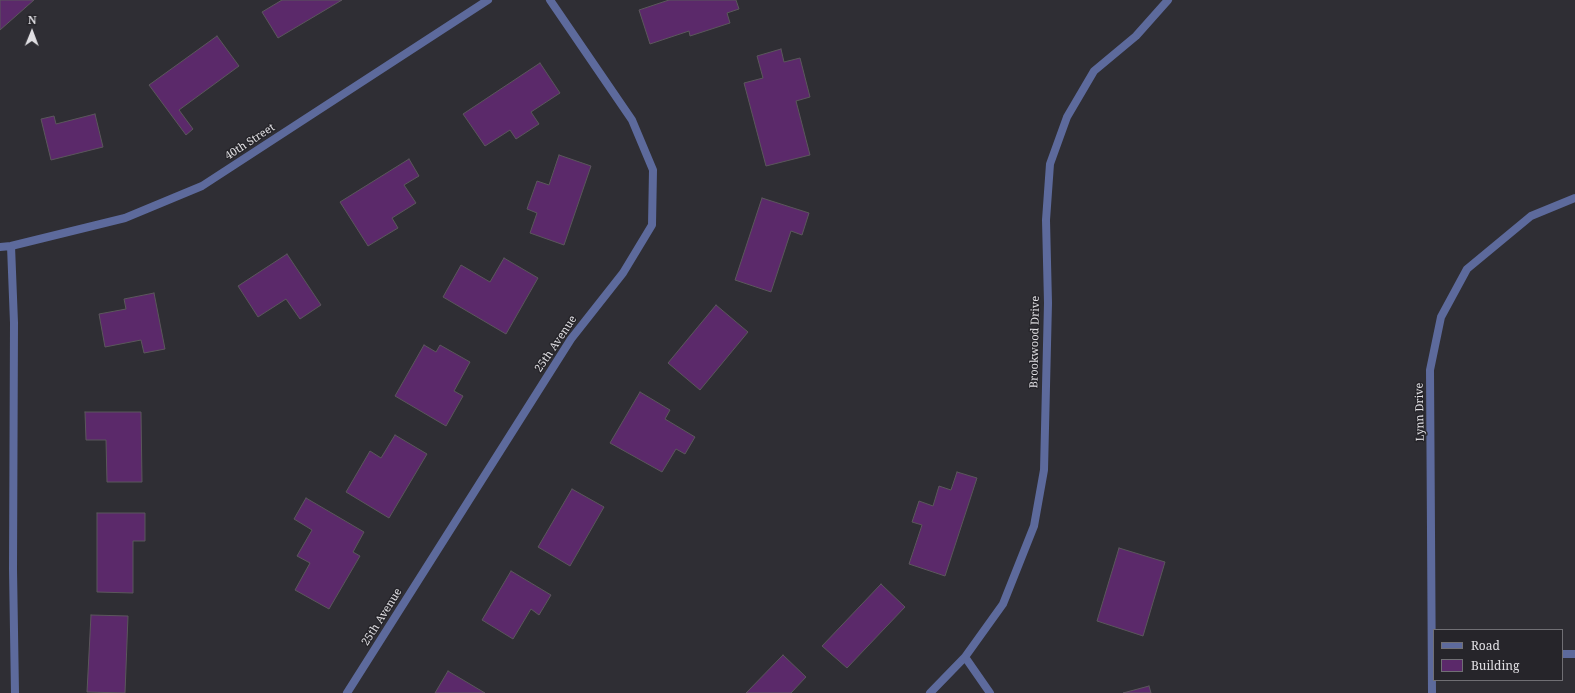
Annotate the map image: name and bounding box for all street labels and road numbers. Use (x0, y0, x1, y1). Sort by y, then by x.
street label: 40th Street (223, 121, 277, 163)
street label: Brookwood Drive (1028, 296, 1042, 388)
street label: 25th Avenue (532, 313, 580, 375)
street label: Lynn Drive (1413, 383, 1427, 441)
street label: 25th Avenue (359, 586, 405, 648)

